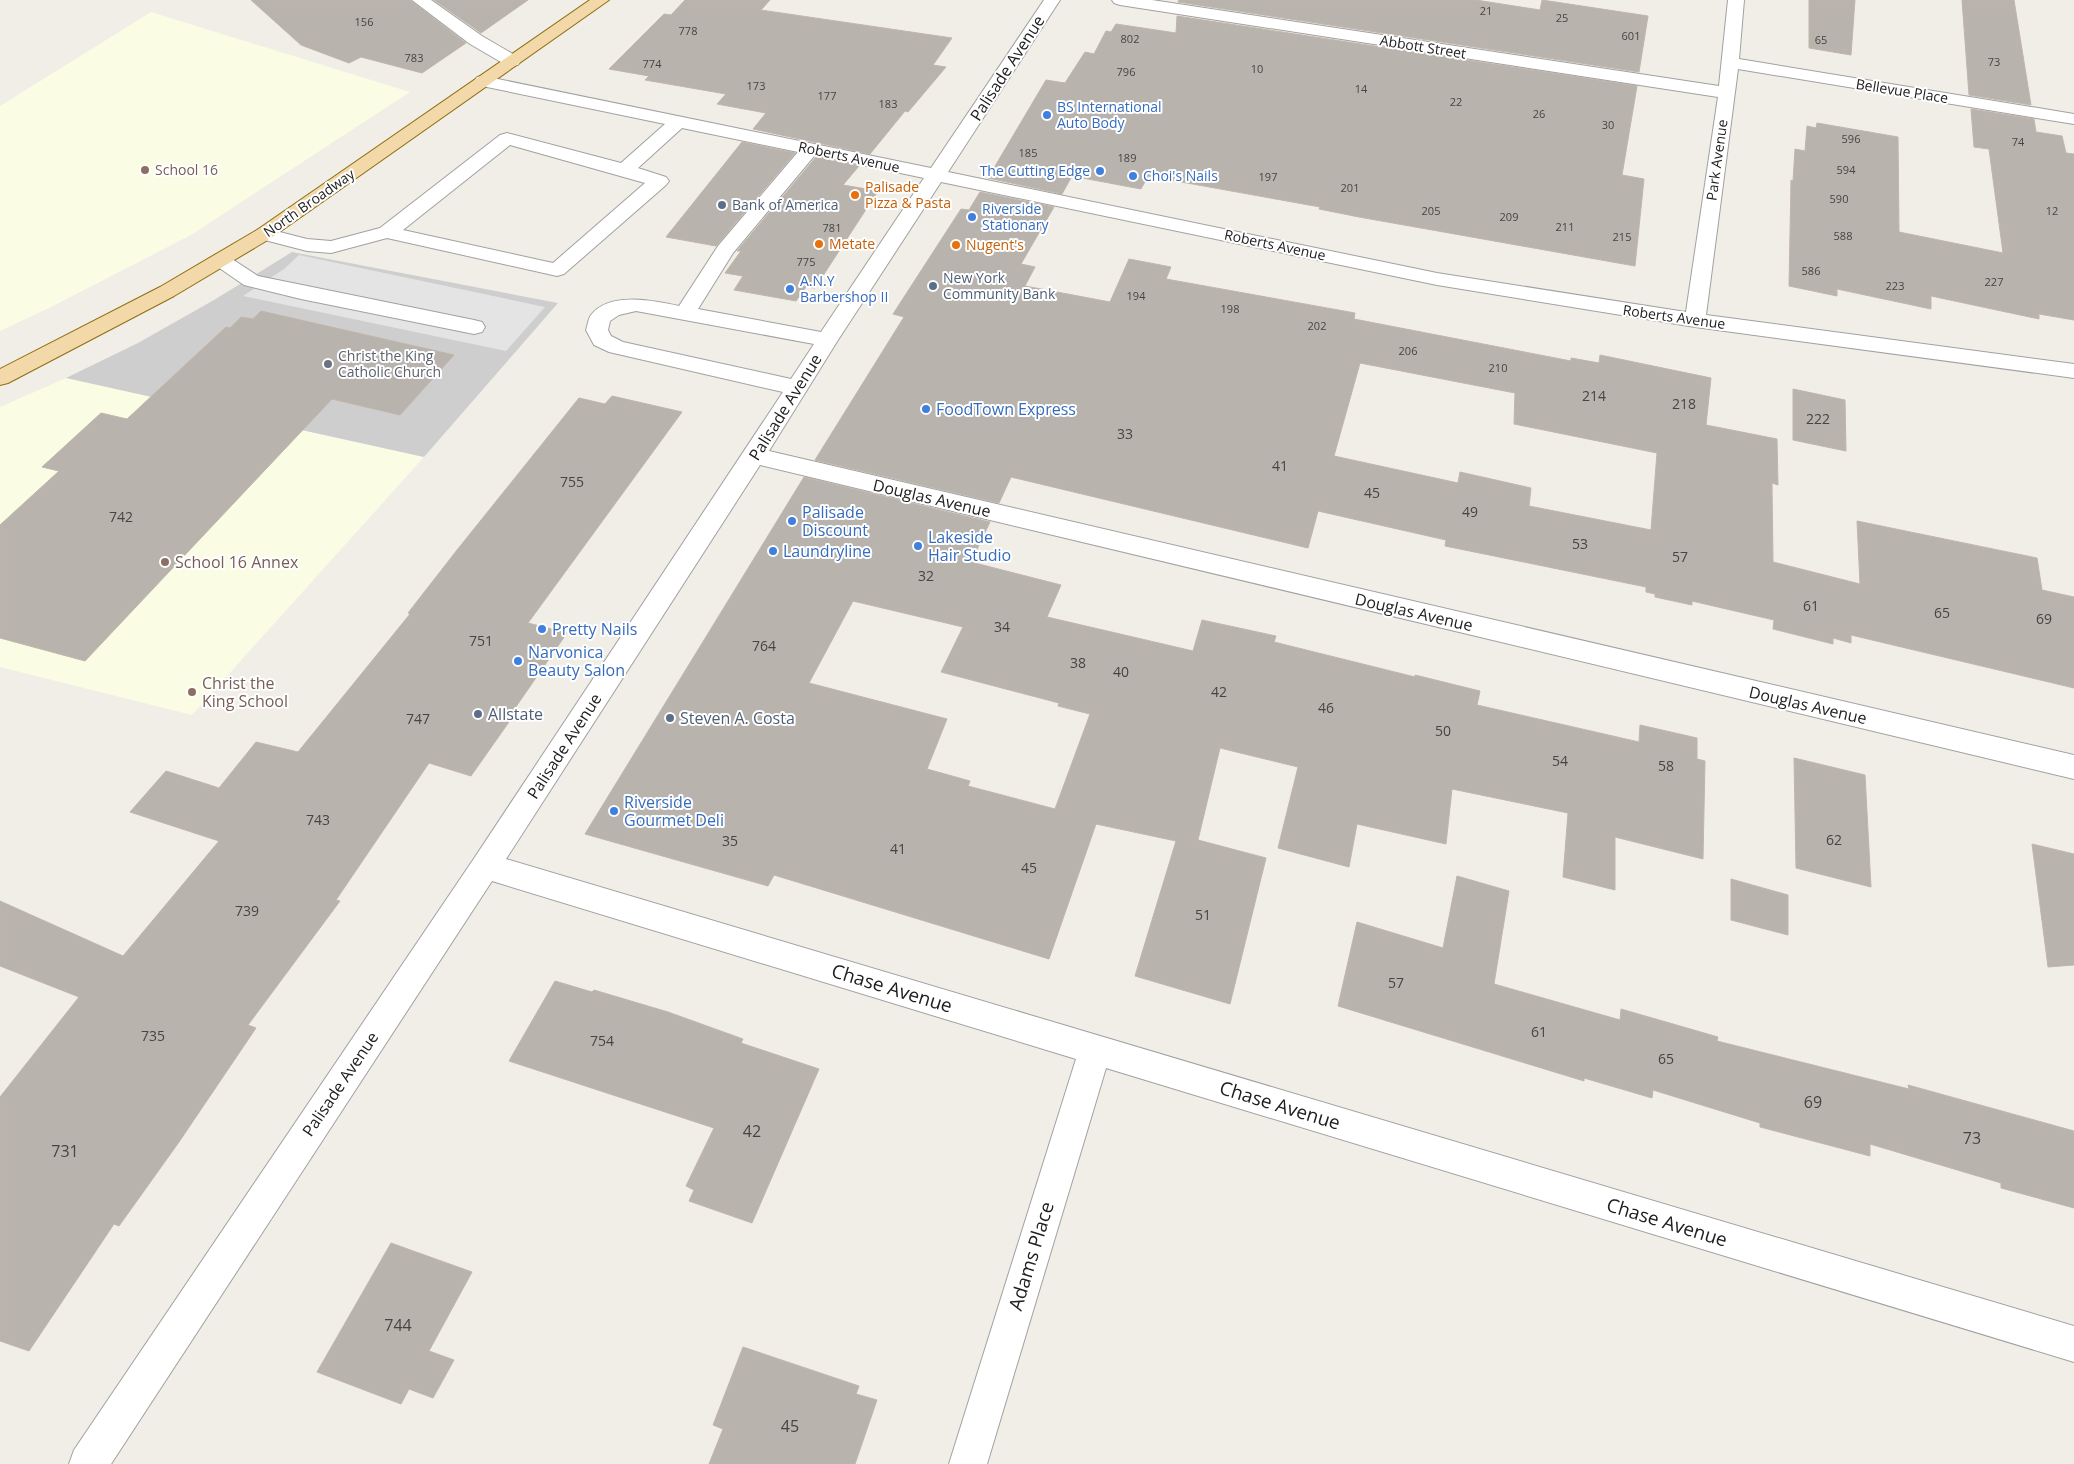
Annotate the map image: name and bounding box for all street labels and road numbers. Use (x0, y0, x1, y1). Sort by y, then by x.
street label: Palisade Avenue (965, 11, 1049, 125)
street label: Abbott Street (1379, 30, 1468, 63)
street label: Bellevue Place (1855, 74, 1950, 107)
street label: Park Avenue (1701, 118, 1732, 202)
street label: Roberts Avenue (797, 136, 902, 177)
street label: North Broadway (259, 164, 359, 241)
street label: Roberts Avenue (1223, 224, 1328, 265)
street label: Roberts Avenue (1622, 300, 1727, 333)
street label: Palisade Avenue (743, 350, 827, 464)
street label: Douglas Avenue (871, 474, 993, 522)
street label: Douglas Avenue (1353, 588, 1475, 636)
street label: Douglas Avenue (1747, 681, 1869, 729)
street label: Palisade Avenue (522, 689, 606, 803)
street label: Chase Avenue (828, 957, 956, 1019)
street label: Palisade Avenue (297, 1027, 383, 1141)
street label: Chase Avenue (1216, 1074, 1344, 1136)
street label: Chase Avenue (1603, 1191, 1731, 1253)
street label: Adams Place (1002, 1198, 1060, 1314)

